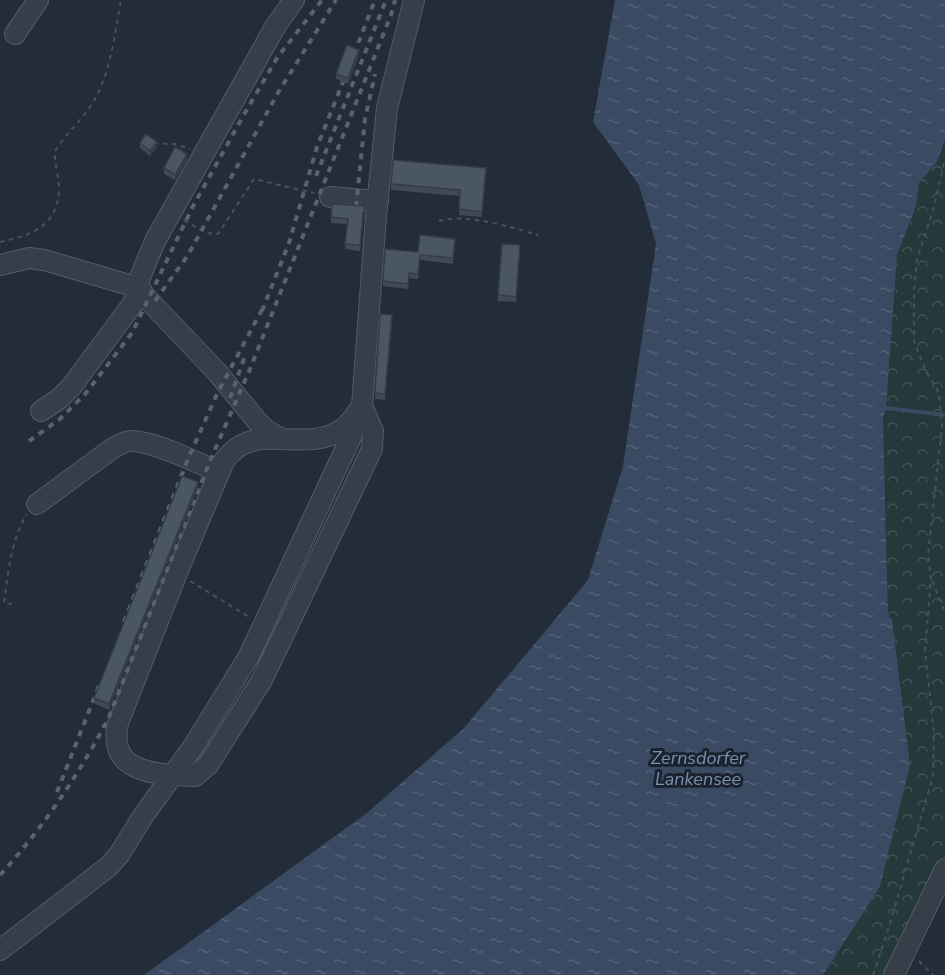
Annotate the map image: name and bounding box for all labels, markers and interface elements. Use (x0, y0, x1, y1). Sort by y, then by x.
water label: Zernsdorfer Lankensee (651, 746, 746, 791)

